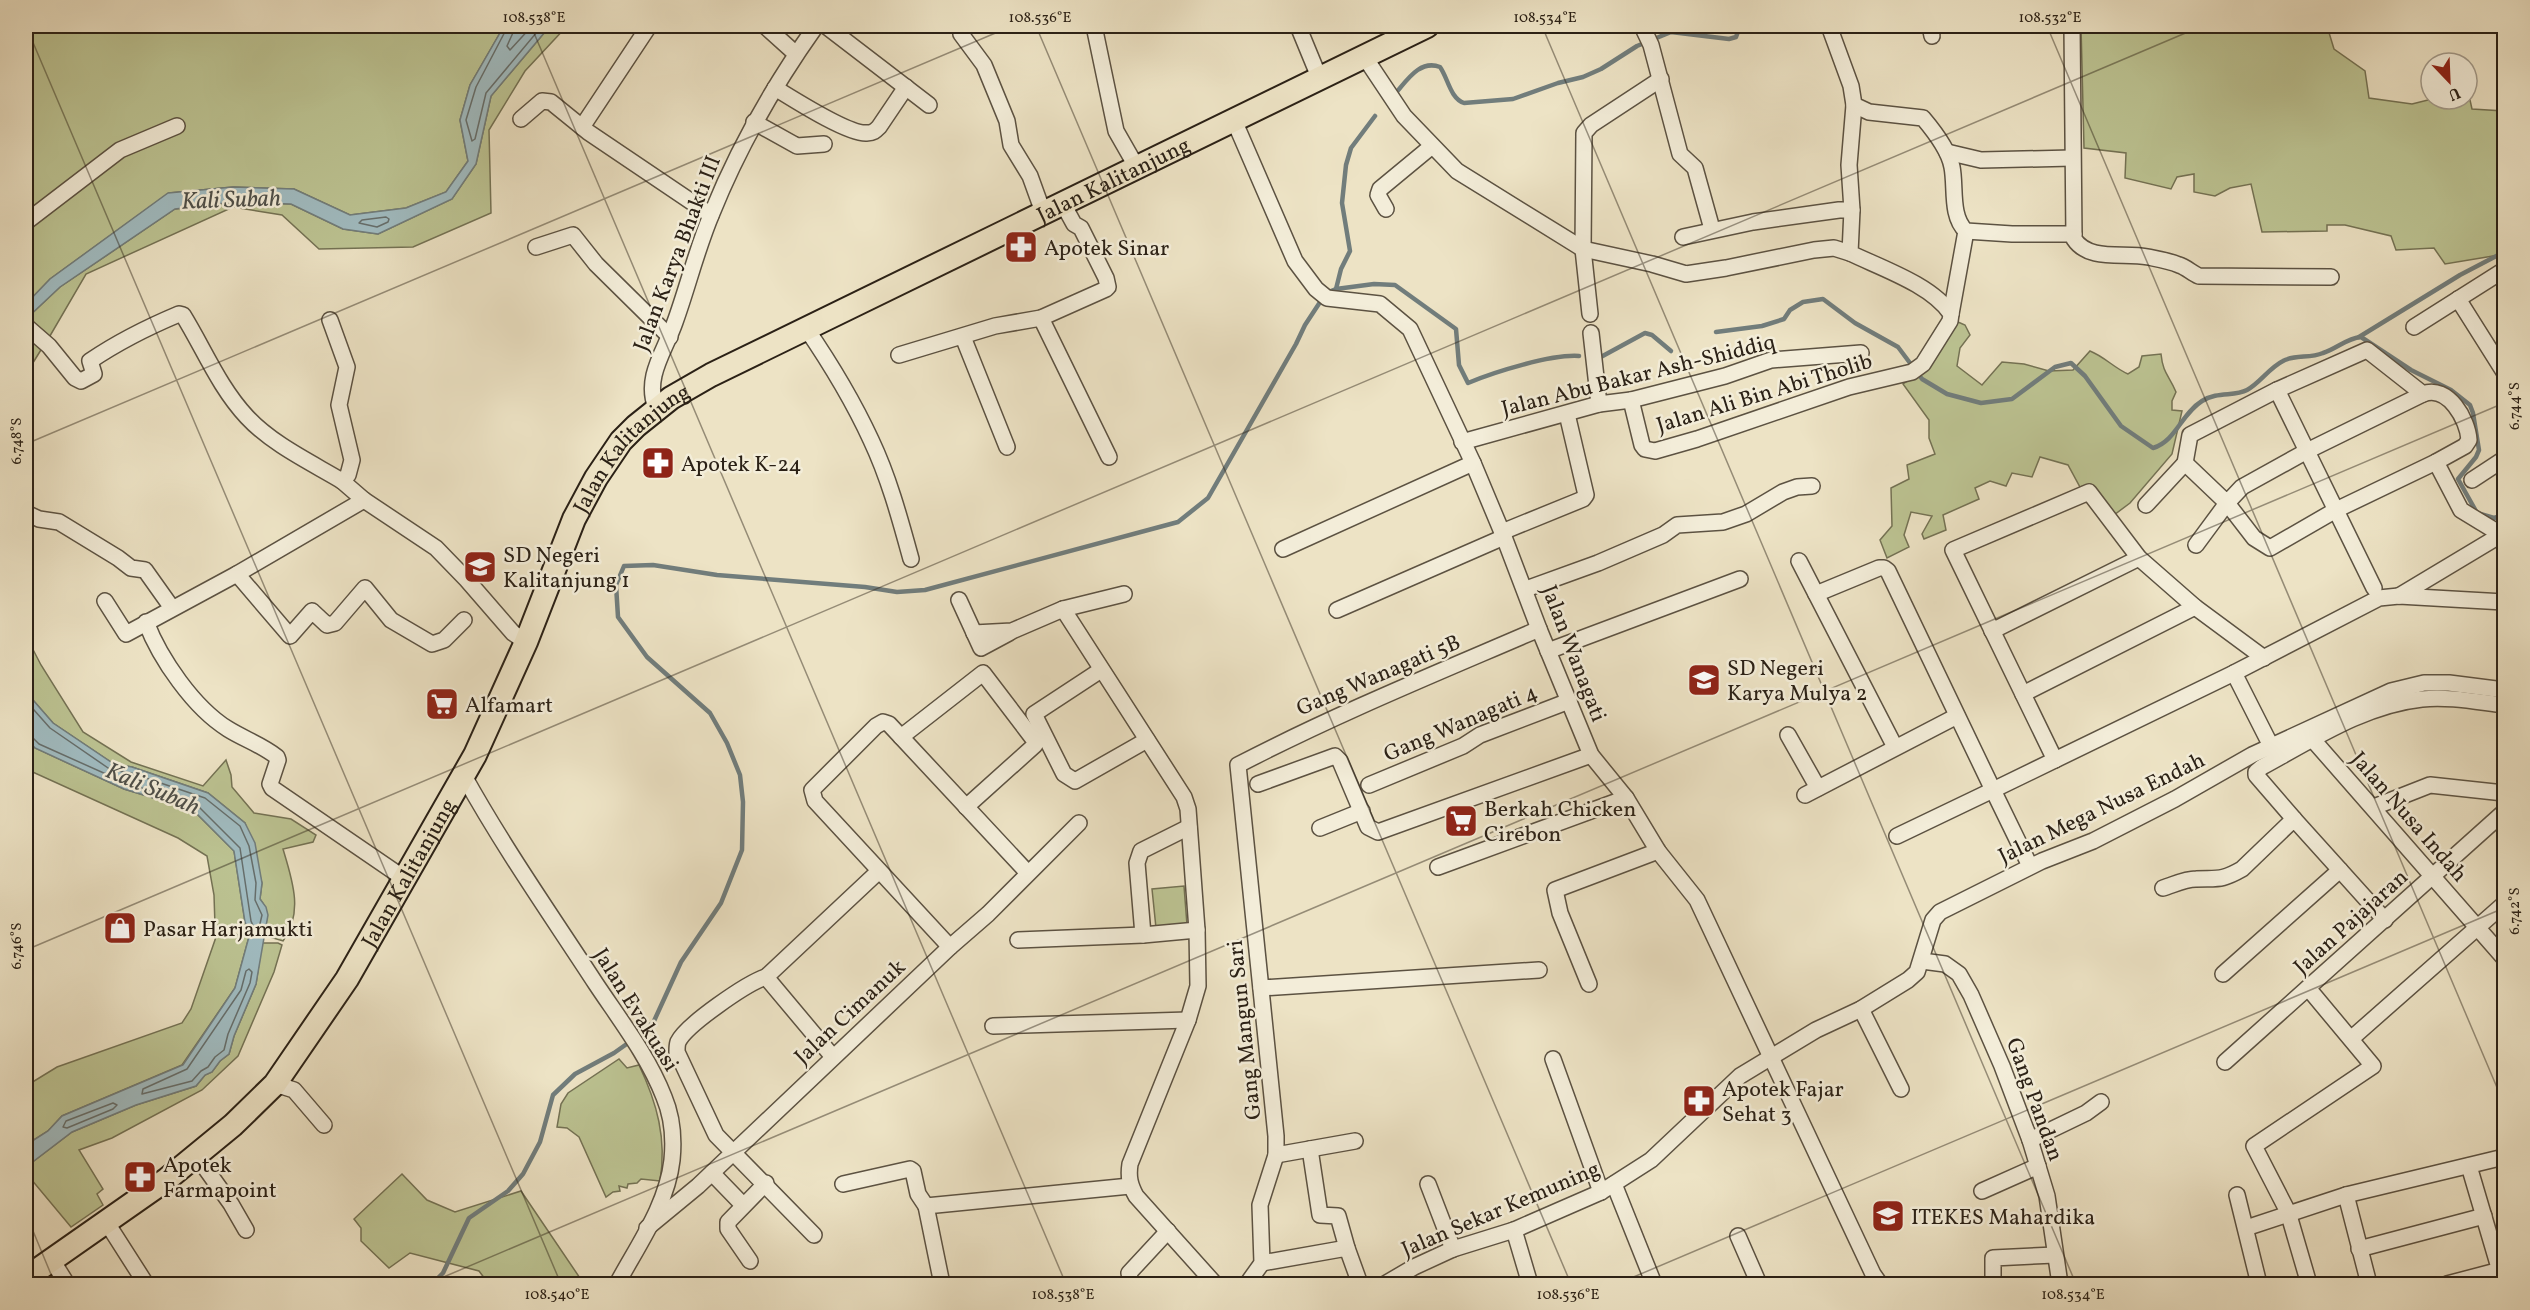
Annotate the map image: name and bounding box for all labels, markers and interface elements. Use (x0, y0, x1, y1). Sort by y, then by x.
text: 108.538°E (503, 8, 565, 29)
text: 108.536°E (1009, 8, 1071, 29)
text: 108.534°E (1513, 8, 1577, 29)
text: 108.532°E (2019, 8, 2082, 29)
north arrow (2419, 51, 2479, 111)
text: U (2445, 81, 2463, 105)
street label: Jalan Kalitanjung (1032, 131, 1196, 232)
street label: Jalan Karya Bhakti III (627, 151, 730, 356)
water label: Kali Subah (181, 182, 281, 220)
pharmacy icon: Apotek Sinar (1003, 229, 1039, 265)
place label: Apotek Sinar (1044, 234, 1169, 265)
street label: Jalan Abu Bakar Ash-Shiddiq (1498, 327, 1779, 426)
street label: Jalan Ali Bin Abi Tholib (1653, 347, 1877, 442)
street label: Jalan Kalitanjung (567, 377, 696, 520)
text: 6.744°S (2505, 382, 2526, 430)
text: 6.748°S (7, 418, 28, 464)
pharmacy icon: Apotek K-24 (640, 445, 676, 481)
place label: Apotek K-24 (681, 450, 802, 481)
place label: SD Negeri Kalitanjung 1 (503, 541, 630, 597)
school or university icon: SD Negeri Kalitanjung 1 (462, 549, 498, 585)
street label: Jalan Wanagati (1532, 581, 1613, 727)
street label: Gang Wanagati 5B (1292, 628, 1466, 725)
place label: SD Negeri Karya Mulya 2 (1727, 654, 1867, 710)
school or university icon: SD Negeri Karya Mulya 2 (1686, 662, 1722, 698)
street label: Gang Wanagati 4 (1379, 678, 1543, 771)
supermarket icon: Alfamart (424, 686, 460, 722)
place label: Alfamart (465, 691, 553, 722)
street label: Jalan Mega Nusa Endah (1993, 746, 2211, 873)
street label: Jalan Nusa Indah (2343, 746, 2474, 890)
water label: Kali Subah (100, 755, 205, 825)
street label: Jalan Kalitanjung (355, 794, 465, 954)
place label: Berkah Chicken Cirebon (1484, 795, 1636, 851)
supermarket icon: Berkah Chicken Cirebon (1443, 803, 1479, 839)
street label: Jalan Pajajaran (2288, 863, 2416, 983)
text: 6.742°S (2505, 887, 2526, 935)
shop icon: Pasar Harjamukti (102, 910, 138, 946)
place label: Pasar Harjamukti (143, 915, 313, 946)
text: 6.746°S (7, 922, 28, 970)
street label: Gang Mangun Sari (1221, 938, 1270, 1121)
street label: Jalan Evakuasi (585, 943, 685, 1078)
street label: Jalan Cimanuk (788, 953, 913, 1073)
street label: Gang Pandan (1997, 1034, 2070, 1166)
place label: Apotek Fajar Sehat 3 (1722, 1075, 1844, 1131)
pharmacy icon: Apotek Fajar Sehat 3 (1681, 1083, 1717, 1119)
place label: Apotek Farmapoint (163, 1151, 277, 1207)
street label: Jalan Sekar Kemuning (1397, 1154, 1605, 1266)
pharmacy icon: Apotek Farmapoint (122, 1159, 158, 1195)
school or university icon: ITEKES Mahardika (1870, 1198, 1906, 1234)
place label: ITEKES Mahardika (1911, 1203, 2095, 1234)
text: 108.540°E (525, 1285, 589, 1306)
text: 108.538°E (1032, 1285, 1094, 1306)
text: 108.536°E (1537, 1285, 1599, 1306)
text: 108.534°E (2041, 1285, 2105, 1306)

